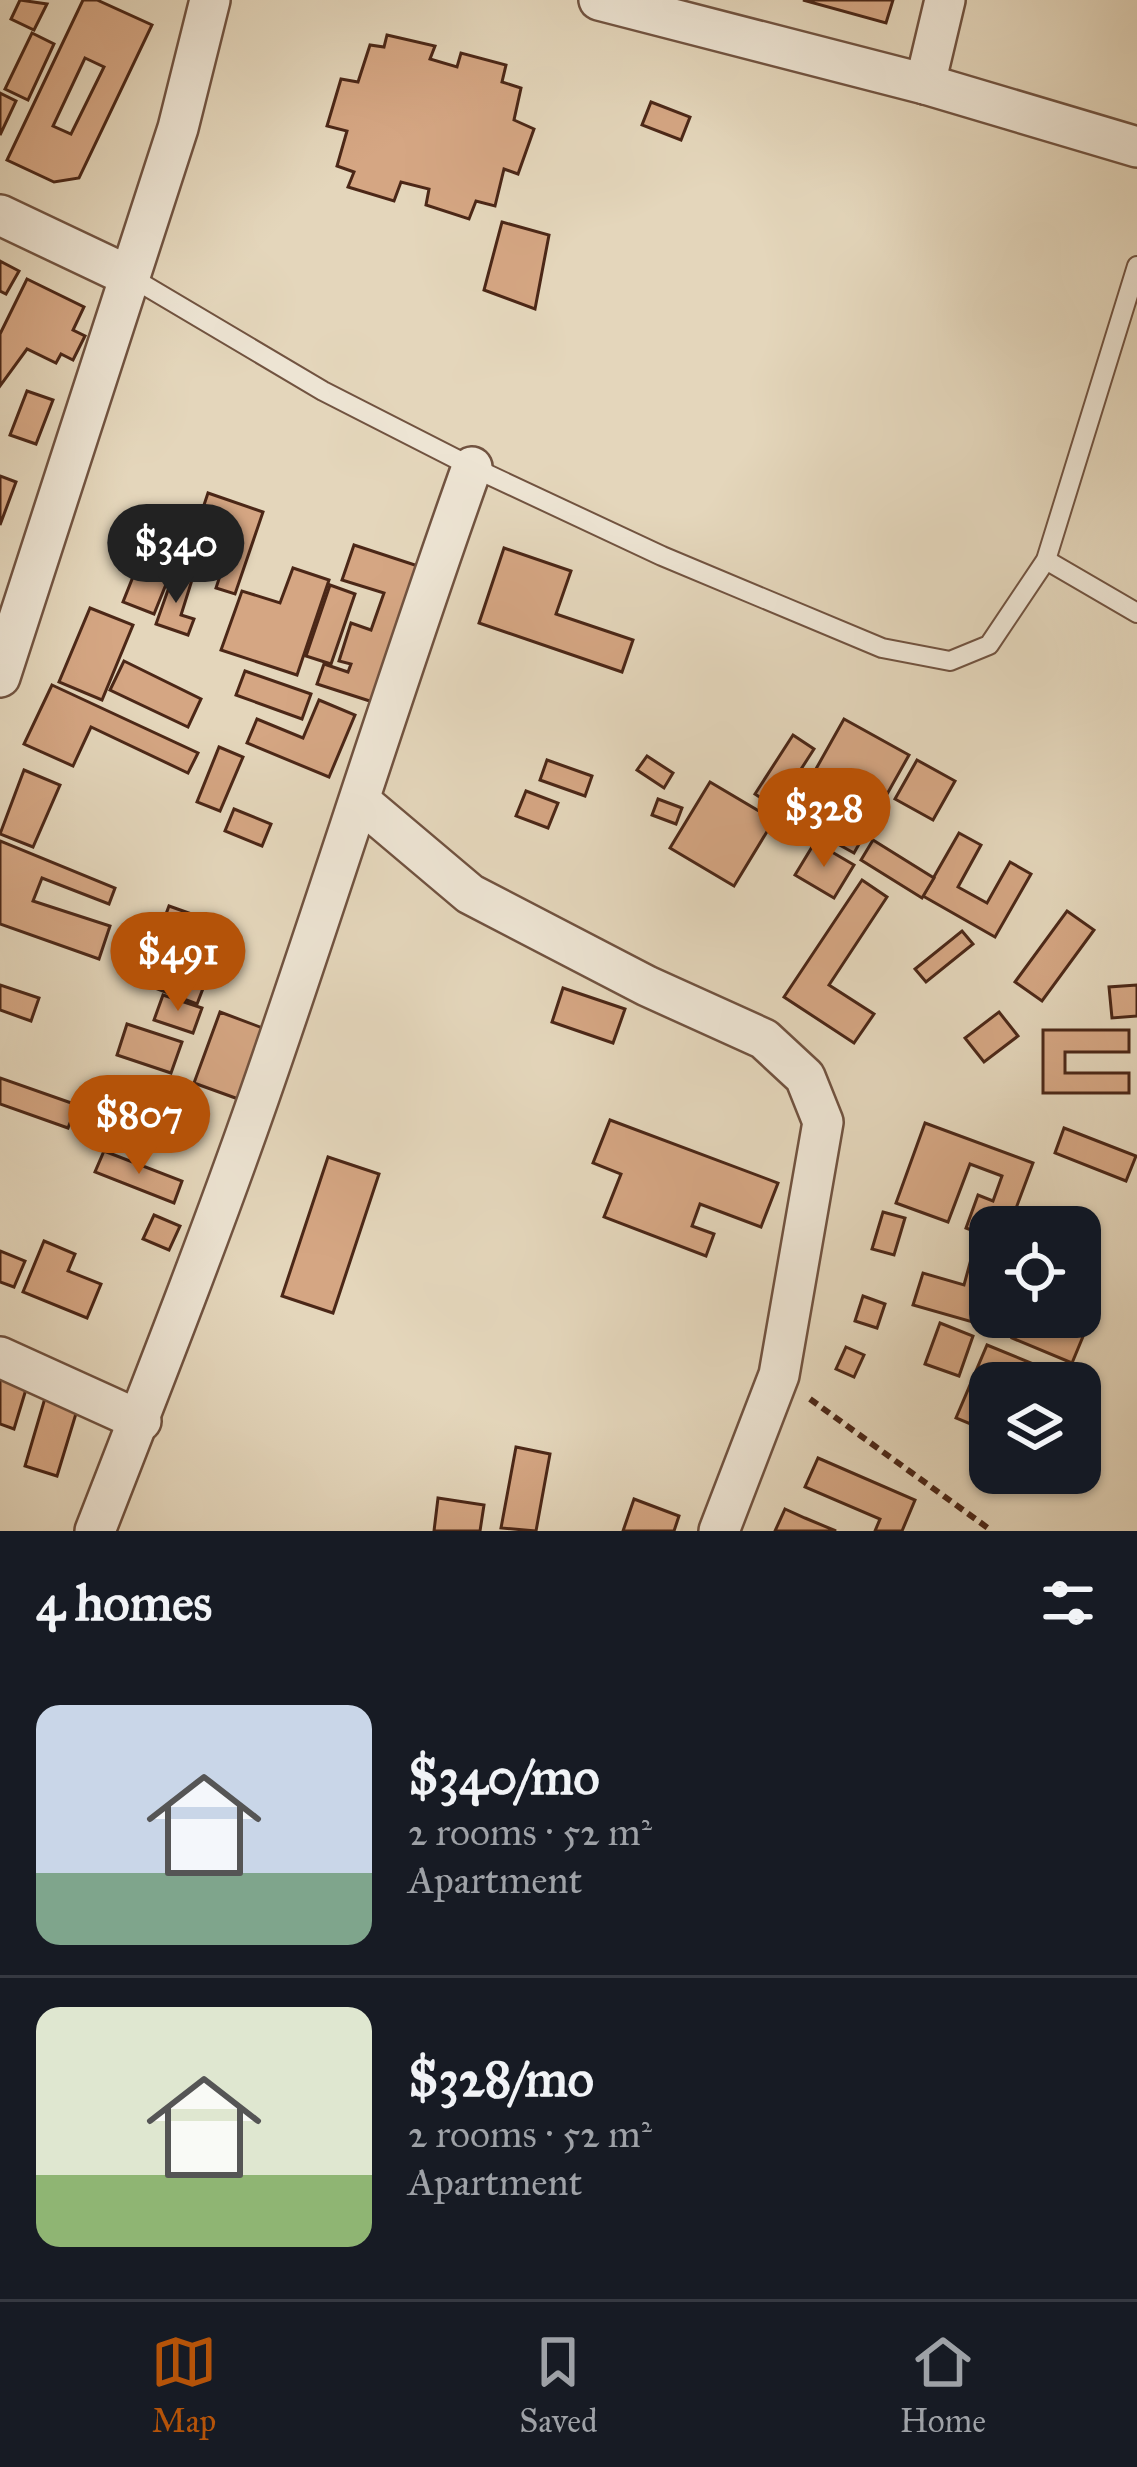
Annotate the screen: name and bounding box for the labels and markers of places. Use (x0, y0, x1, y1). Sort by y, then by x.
pin: $340 (105, 504, 247, 606)
pin: $328 (753, 768, 895, 870)
pin: $491 (107, 912, 249, 1014)
pin: $807 (68, 1075, 210, 1177)

